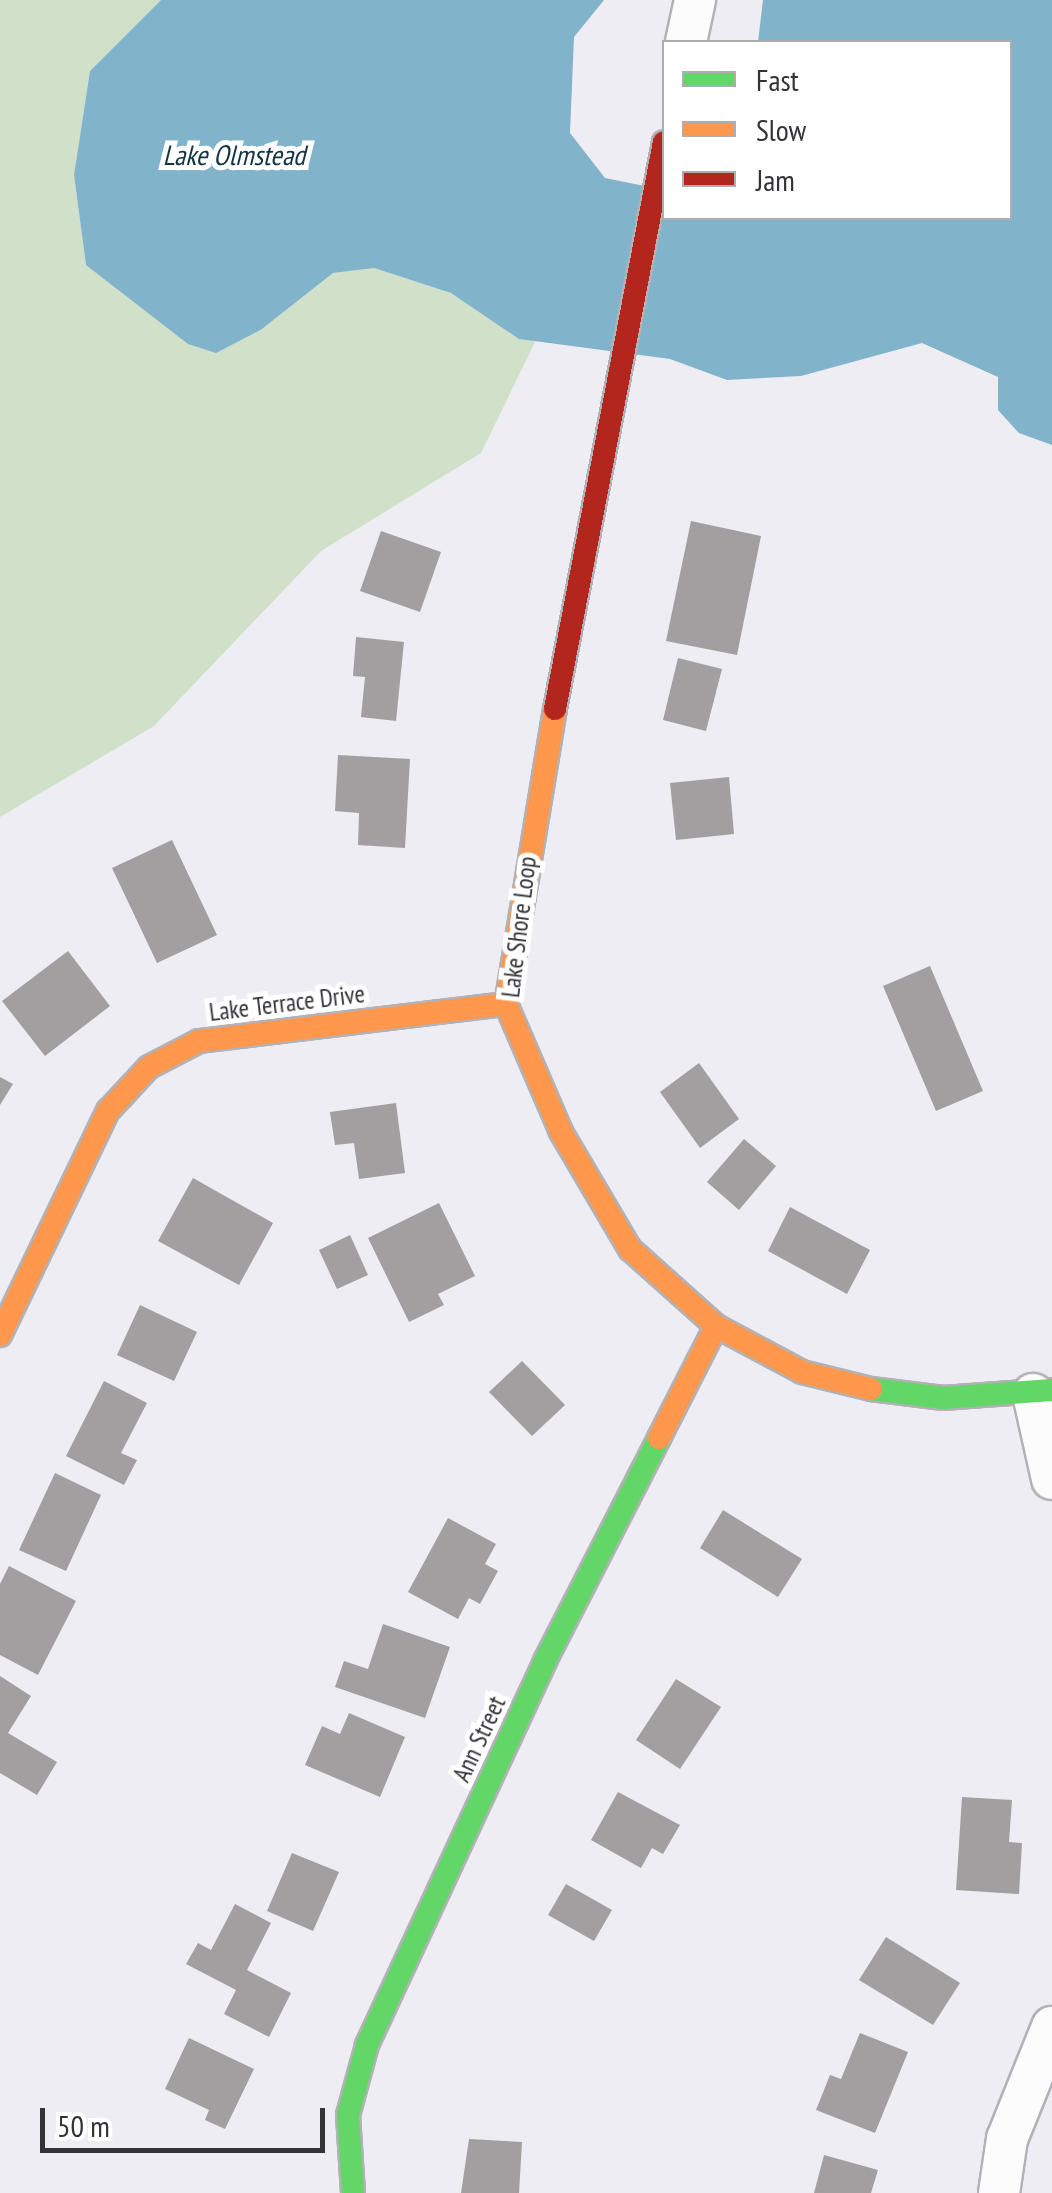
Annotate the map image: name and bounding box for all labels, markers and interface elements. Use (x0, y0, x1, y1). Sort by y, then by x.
legend (662, 40, 1012, 220)
text: Fast (756, 60, 799, 99)
text: Slow (756, 110, 806, 149)
water label: Lake Olmstead (163, 138, 305, 172)
text: Jam (756, 160, 795, 199)
street label: Lake Shore Loop (495, 855, 543, 999)
street label: Lake Terrace Drive (207, 979, 367, 1027)
street label: Ann Street (446, 1692, 512, 1786)
scale bar (45, 2088, 330, 2150)
text: 50 m (57, 2106, 110, 2145)

